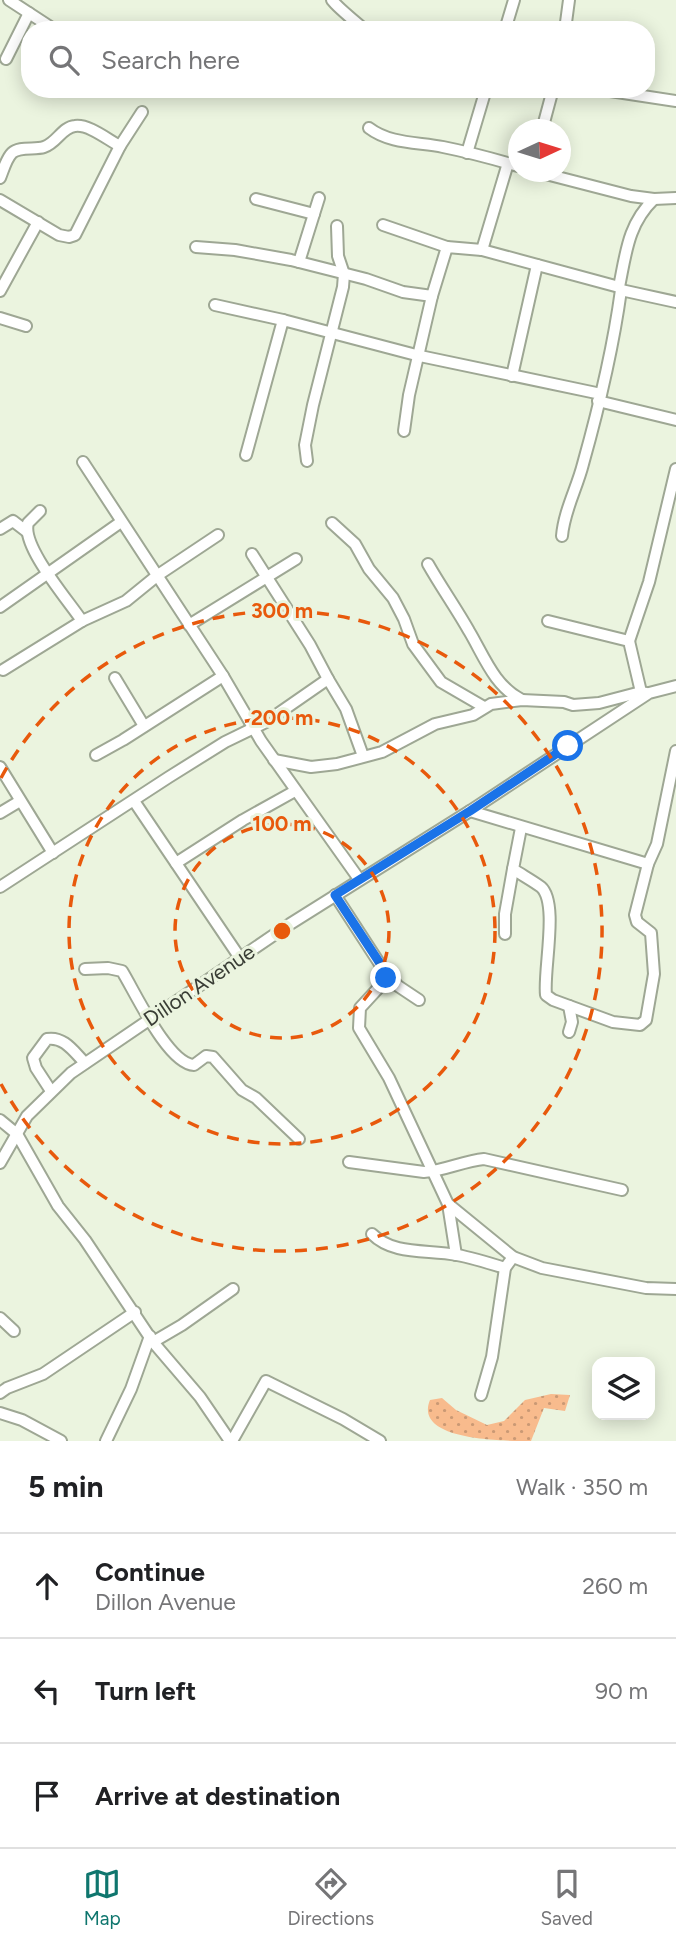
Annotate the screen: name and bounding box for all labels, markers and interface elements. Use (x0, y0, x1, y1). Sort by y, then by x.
search box (21, 21, 655, 98)
icon: search (45, 41, 83, 79)
text: Search here (101, 44, 240, 76)
north arrow (508, 119, 571, 182)
text: 300 m (251, 598, 313, 623)
text: 200 m (251, 705, 313, 730)
route start (552, 730, 583, 761)
text: 100 m (252, 811, 312, 836)
centre of rings (270, 919, 294, 943)
street label: Dillon Avenue (139, 939, 259, 1031)
route end (370, 962, 401, 993)
map controls (592, 1357, 655, 1420)
button: layers (592, 1357, 655, 1420)
text: 5 min (28, 1468, 104, 1505)
text: Walk · 350 m (516, 1473, 648, 1501)
text: Continue (95, 1556, 205, 1588)
icon: ahead (28, 1567, 66, 1605)
text: 260 m (582, 1572, 648, 1600)
text: Dillon Avenue (95, 1588, 236, 1616)
icon: left (28, 1672, 66, 1710)
text: Turn left (95, 1675, 196, 1707)
text: 90 m (595, 1677, 648, 1705)
icon: arrive (28, 1777, 66, 1815)
text: Arrive at destination (95, 1780, 340, 1812)
tab: Map (83, 1865, 121, 1930)
tab: Directions (287, 1865, 374, 1930)
tab: Saved (540, 1865, 593, 1930)

